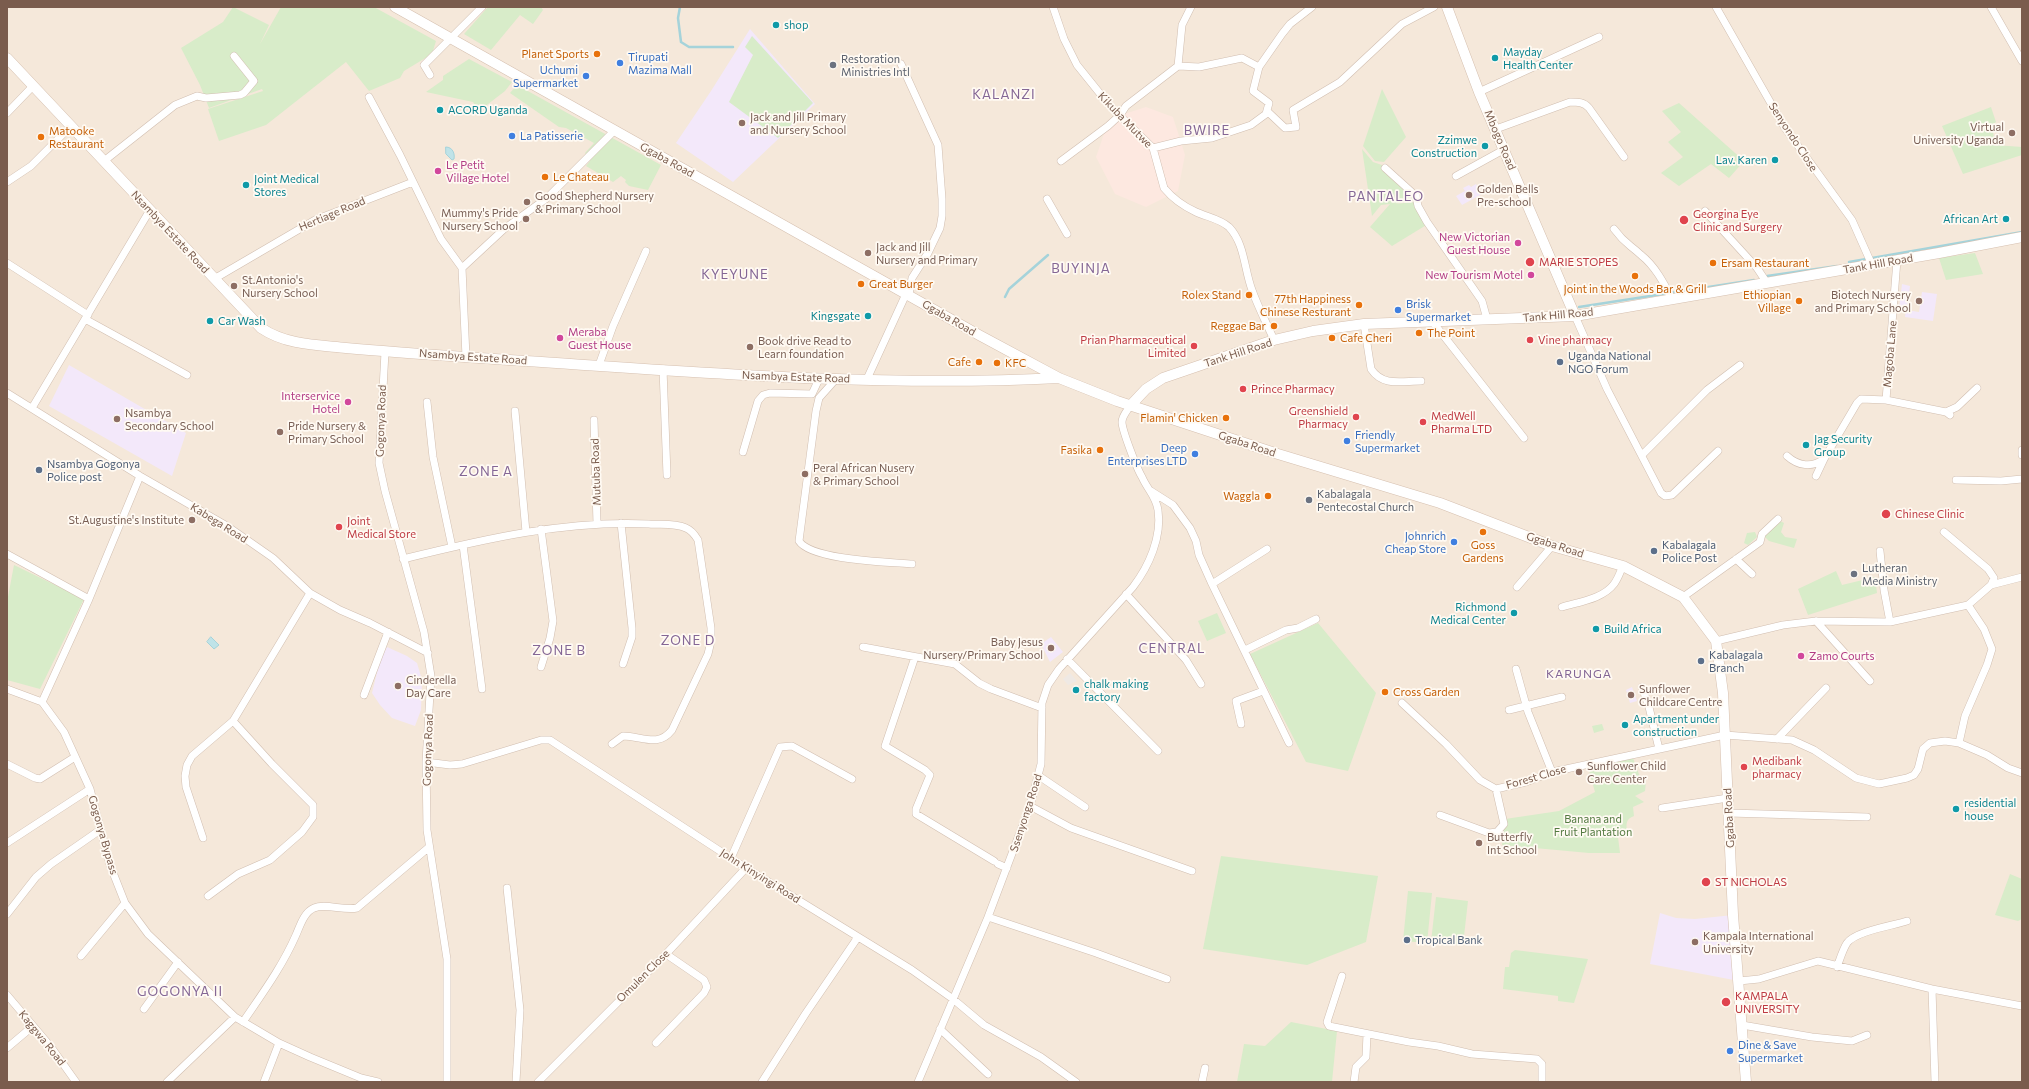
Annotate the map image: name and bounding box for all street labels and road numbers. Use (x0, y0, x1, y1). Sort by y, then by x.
street label: Kikuba Mutwe (1095, 89, 1155, 151)
street label: Senyondo Close (1766, 100, 1820, 174)
street label: Mbogo Road (1481, 108, 1519, 172)
street label: Ggaba Road (638, 140, 696, 180)
street label: Nsambya Estate Road (128, 188, 212, 276)
street label: Hertiage Road (297, 194, 367, 234)
street label: Tank Hill Road (1842, 251, 1914, 277)
street label: Ggaba Road (920, 297, 978, 339)
street label: Tank Hill Road (1522, 305, 1594, 325)
street label: Magoba Lane (1881, 320, 1899, 388)
street label: Tank Hill Road (1202, 336, 1274, 370)
street label: Nsambya Estate Road (419, 347, 527, 367)
street label: Nsambya Estate Road (742, 369, 850, 385)
street label: Gogonya Road (373, 385, 389, 457)
street label: Ggaba Road (1217, 428, 1277, 460)
street label: Mutuba Road (588, 438, 604, 506)
street label: Kabega Road (188, 500, 250, 546)
street label: Ggaba Road (1525, 529, 1585, 561)
street label: Gogonya Road (420, 714, 436, 786)
street label: Forest Close (1504, 762, 1568, 792)
street label: Ssenyonga Road (1007, 772, 1045, 854)
street label: Ggaba Road (1721, 788, 1737, 848)
street label: Gogonya Bypass (85, 794, 121, 876)
street label: John Kinyingi Road (717, 846, 803, 906)
street label: Omulen Close (614, 947, 672, 1005)
street label: Kaggwa Road (16, 1008, 68, 1068)

